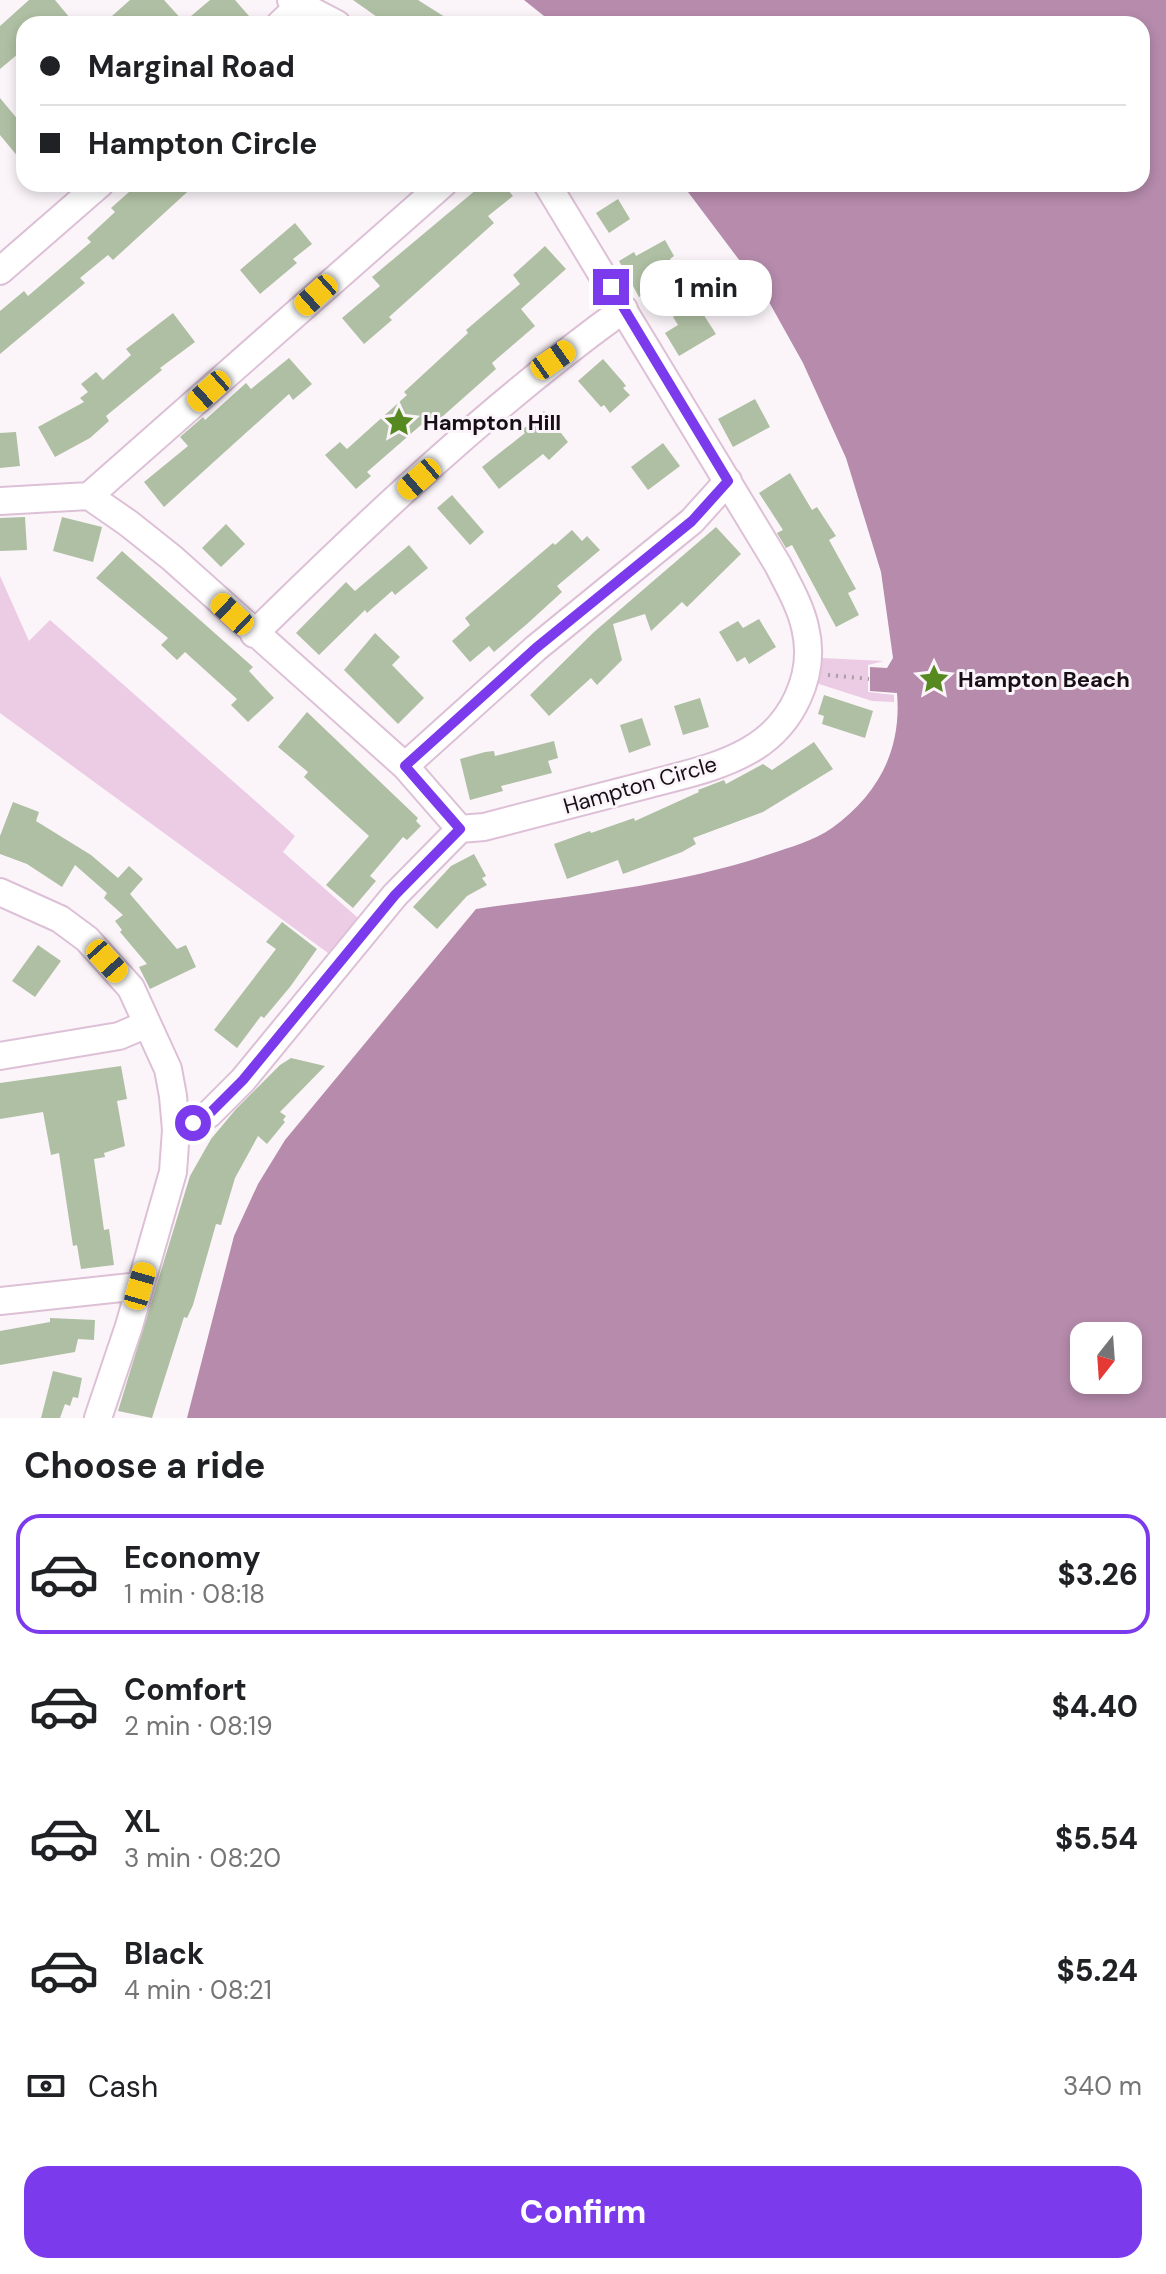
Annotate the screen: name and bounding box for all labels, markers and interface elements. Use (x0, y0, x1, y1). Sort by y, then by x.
text: Marginal Road (88, 47, 295, 86)
text: Hampton Circle (88, 124, 317, 163)
callout: 1 min (639, 259, 771, 315)
route end (593, 269, 629, 305)
car (290, 270, 342, 320)
text: 1 min (674, 271, 738, 305)
car (526, 336, 580, 384)
car (183, 366, 235, 416)
place icon: Hampton Hill (382, 405, 416, 439)
place label: Hampton Hill (423, 408, 561, 437)
car (393, 454, 445, 504)
car (206, 589, 258, 639)
place icon: Hampton Beach (917, 662, 951, 696)
place label: Hampton Beach (958, 665, 1130, 694)
street label: Hampton Circle (560, 749, 720, 821)
car (82, 935, 132, 987)
route start (175, 1105, 211, 1141)
car (122, 1260, 158, 1312)
north arrow (1070, 1322, 1142, 1394)
map controls (1070, 1322, 1142, 1394)
text: Choose a ride (24, 1442, 265, 1489)
icon: car (28, 1538, 100, 1610)
text: Economy (124, 1538, 261, 1577)
text: $3.26 (1058, 1555, 1138, 1594)
text: 1 min · 08:18 (124, 1577, 265, 1611)
icon: car (28, 1670, 100, 1742)
text: Comfort (124, 1670, 247, 1709)
text: $4.40 (1052, 1687, 1138, 1726)
text: 2 min · 08:19 (124, 1709, 273, 1743)
icon: car (28, 1802, 100, 1874)
text: XL (124, 1802, 161, 1841)
text: $5.54 (1055, 1819, 1138, 1858)
text: 3 min · 08:20 (124, 1841, 281, 1875)
icon: car (28, 1934, 100, 2006)
text: Black (124, 1934, 204, 1973)
text: $5.24 (1057, 1951, 1138, 1990)
text: 4 min · 08:21 (124, 1973, 272, 2007)
icon: cash (24, 2064, 68, 2108)
text: Cash (88, 2067, 158, 2106)
text: 340 m (1063, 2069, 1142, 2103)
button: Confirm (24, 2166, 1142, 2258)

